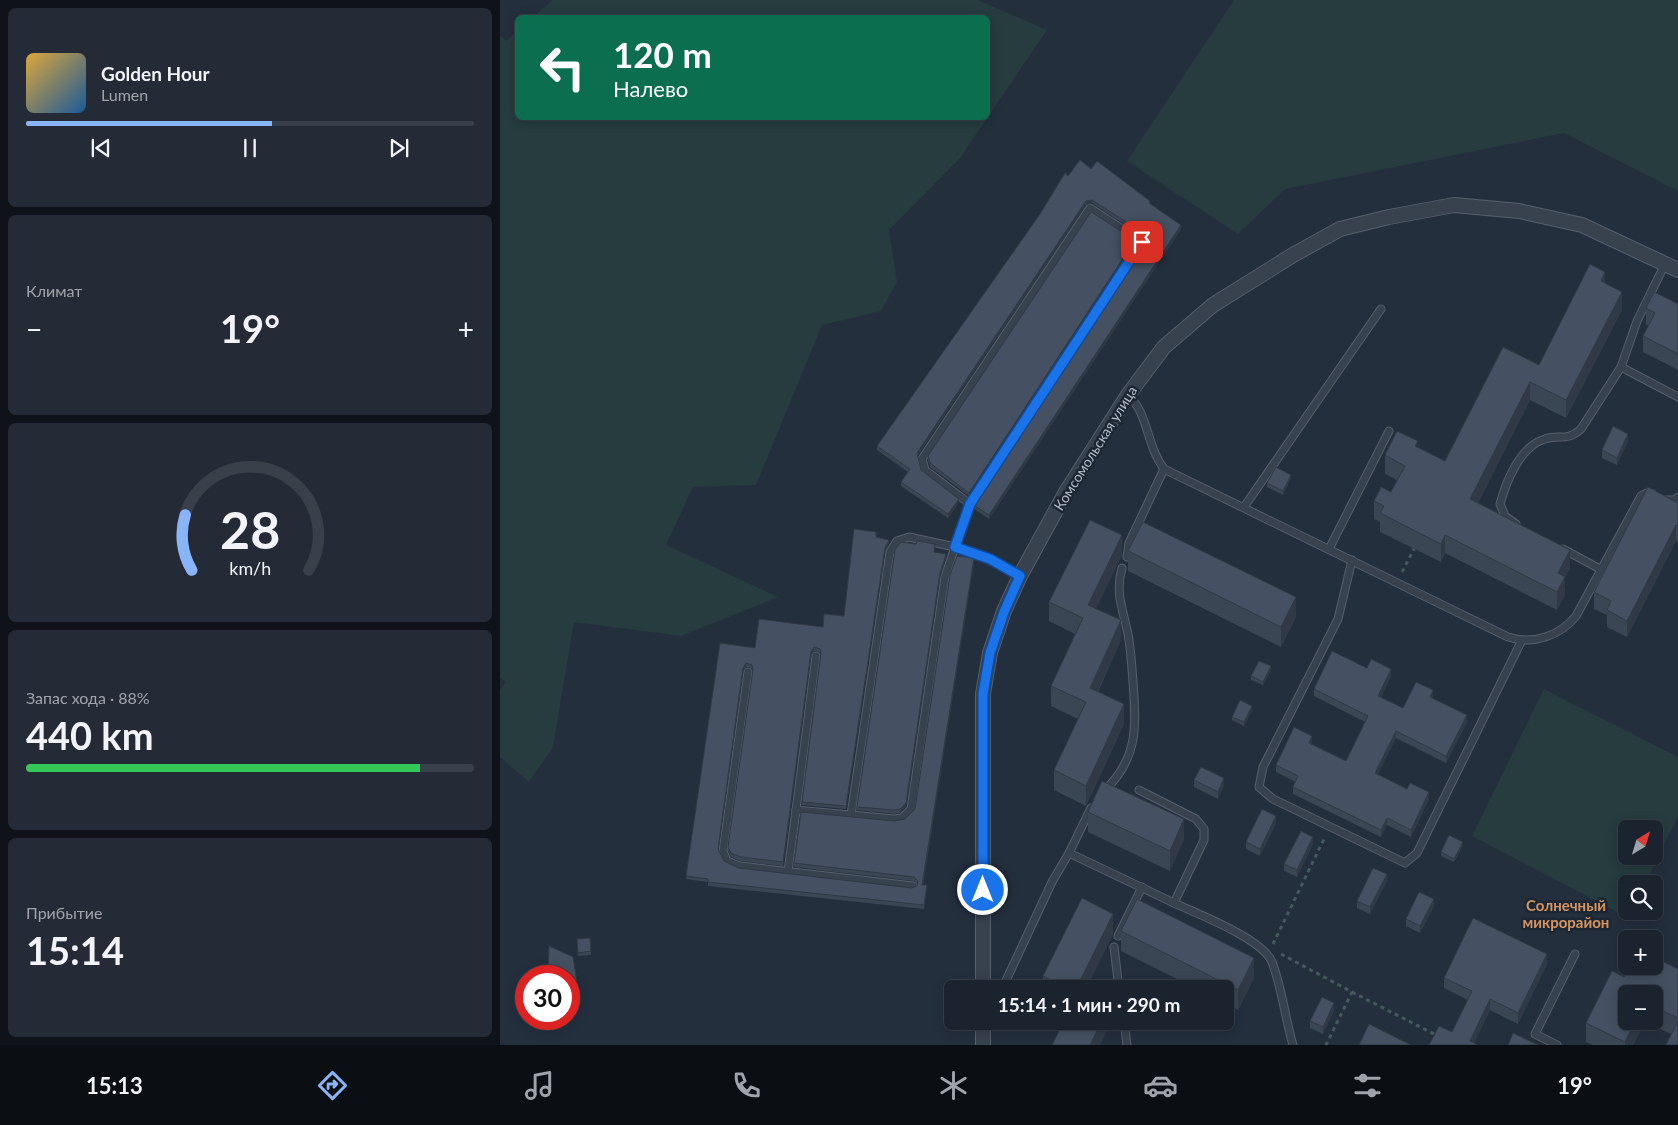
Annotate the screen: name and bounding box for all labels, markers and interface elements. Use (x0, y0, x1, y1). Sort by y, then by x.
text: 120 m (613, 33, 712, 75)
icon: left (530, 35, 595, 100)
text: Golden Hour (101, 62, 210, 85)
text: Налево (613, 75, 688, 102)
text: Lumen (101, 85, 148, 104)
icon: previous (87, 134, 115, 162)
icon: pause (236, 134, 264, 162)
icon: next (385, 134, 413, 162)
pin (1121, 221, 1163, 263)
icon: arrive (1128, 228, 1156, 256)
text: Климат (26, 281, 82, 300)
text: 19° (220, 305, 280, 351)
text: − (26, 312, 42, 346)
text: + (458, 312, 474, 346)
street label: Комсомольская улица (1050, 383, 1140, 513)
text: 28 (220, 498, 280, 560)
text: km/h (229, 557, 271, 579)
text: Запас хода · 88% (26, 688, 150, 707)
text: 440 km (26, 712, 154, 758)
north arrow (1618, 820, 1662, 865)
map controls (1618, 820, 1663, 1030)
position arrow (956, 863, 1008, 915)
button: search (1618, 875, 1663, 920)
district label: Солнечный микрорайон (1523, 896, 1609, 931)
text: Прибытие (26, 903, 102, 922)
text: 15:14 (26, 927, 124, 973)
button: + (1618, 930, 1663, 975)
speed limit sign: 30 (515, 965, 580, 1030)
button: − (1618, 985, 1663, 1030)
text: 15:14 · 1 мин · 290 m (998, 993, 1180, 1016)
icon: directions (315, 1068, 350, 1103)
icon: music (522, 1068, 557, 1103)
icon: phone (729, 1068, 764, 1103)
icon: climate (936, 1068, 971, 1103)
icon: car (1143, 1068, 1178, 1103)
icon: filters (1350, 1068, 1385, 1103)
text: 15:13 (86, 1072, 143, 1099)
text: 19° (1557, 1072, 1592, 1099)

